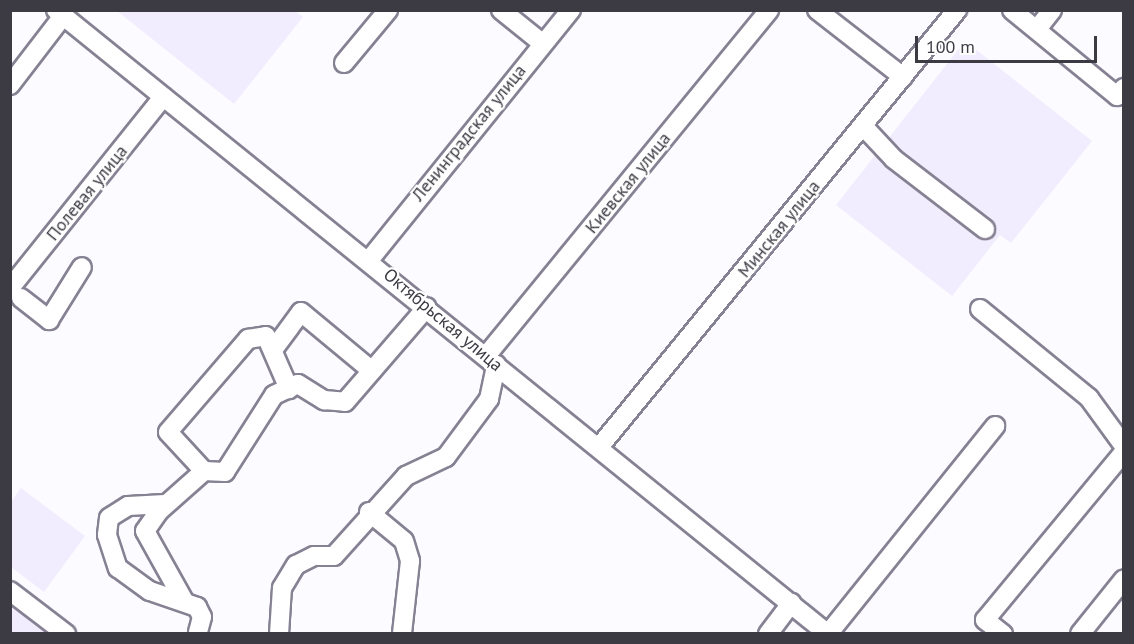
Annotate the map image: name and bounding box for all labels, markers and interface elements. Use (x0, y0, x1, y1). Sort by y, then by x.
scale bar (918, 24, 1100, 62)
text: 100 m (926, 35, 975, 58)
street label: Ленинградская улица (407, 60, 531, 206)
street label: Киевская улица (581, 128, 675, 238)
street label: Полевая улица (42, 141, 132, 245)
street label: Минская улица (733, 176, 825, 282)
street label: Октябрьская улица (379, 264, 507, 376)

